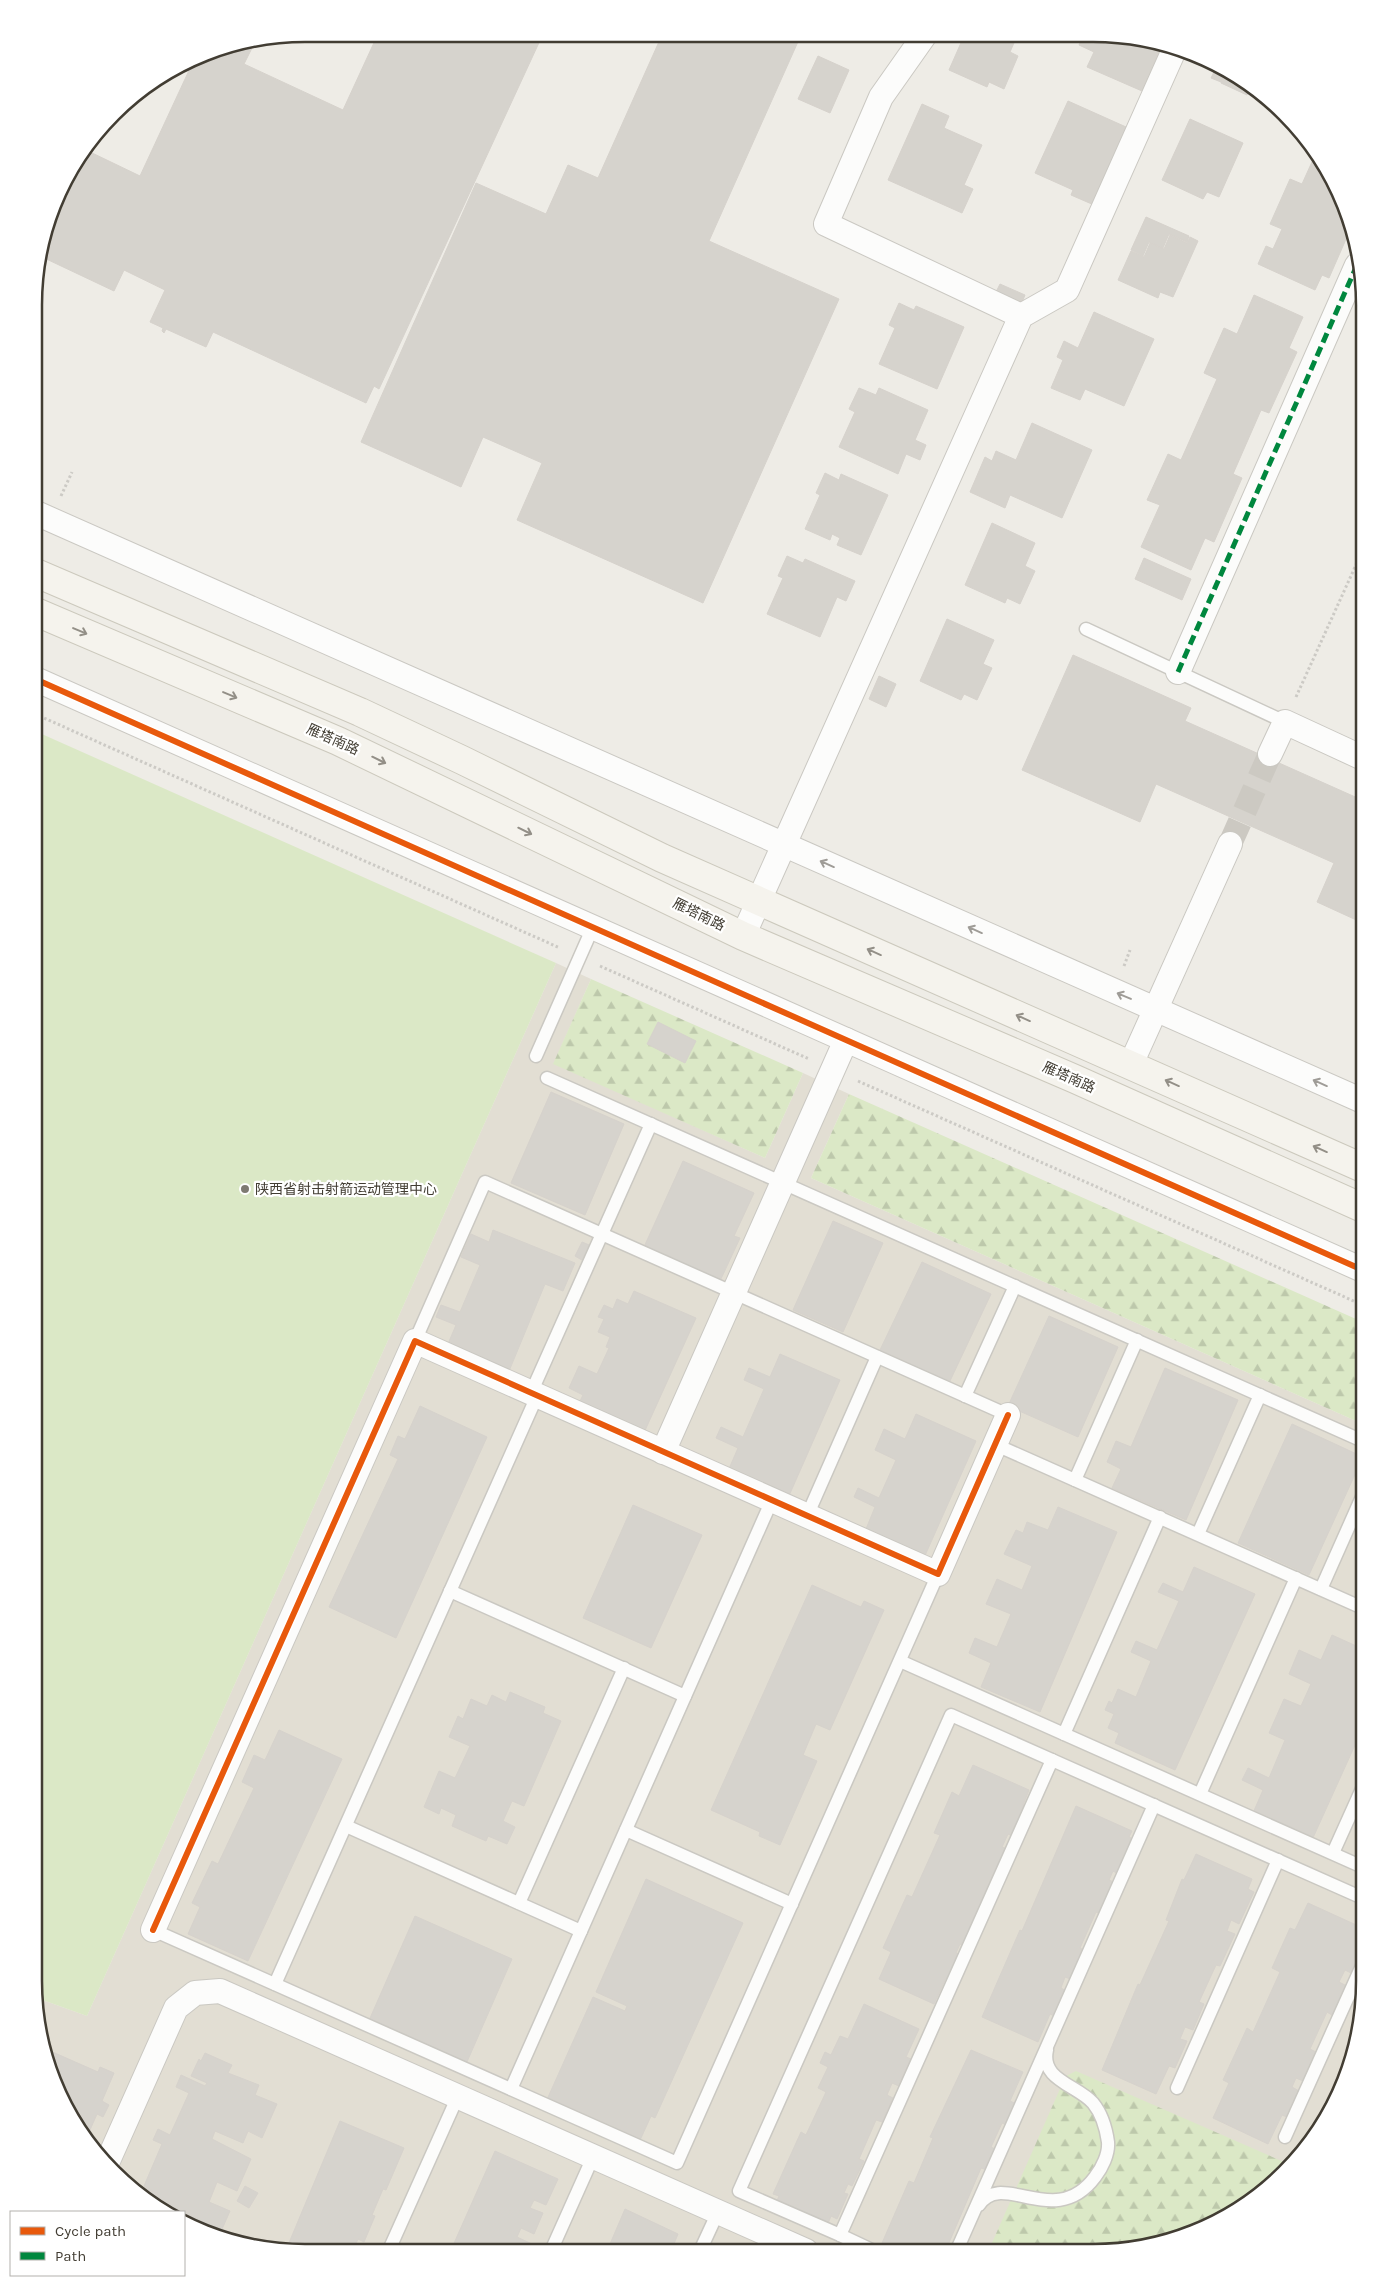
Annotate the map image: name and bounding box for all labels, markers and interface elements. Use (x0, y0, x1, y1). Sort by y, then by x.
one-way arrow (73, 628, 88, 637)
one-way arrow (222, 690, 237, 700)
street label: 雁塔南路 (304, 720, 362, 759)
one-way arrow (371, 756, 386, 765)
one-way arrow (517, 827, 532, 836)
one-way arrow (820, 858, 835, 868)
street label: 雁塔南路 (670, 895, 728, 934)
one-way arrow (968, 924, 983, 934)
one-way arrow (867, 947, 882, 957)
one-way arrow (1117, 990, 1132, 1000)
one-way arrow (1016, 1012, 1031, 1022)
street label: 雁塔南路 (1040, 1058, 1098, 1097)
one-way arrow (1165, 1077, 1180, 1087)
one-way arrow (1313, 1077, 1328, 1087)
one-way arrow (1313, 1143, 1328, 1153)
place label: 陕西省射击射箭运动管理中心 (255, 1181, 437, 1198)
marker: 陕西省射击射箭运动管理中心 (239, 1183, 251, 1195)
legend (10, 2211, 185, 2276)
text: Cycle path (55, 2222, 126, 2240)
text: Path (55, 2247, 86, 2265)

